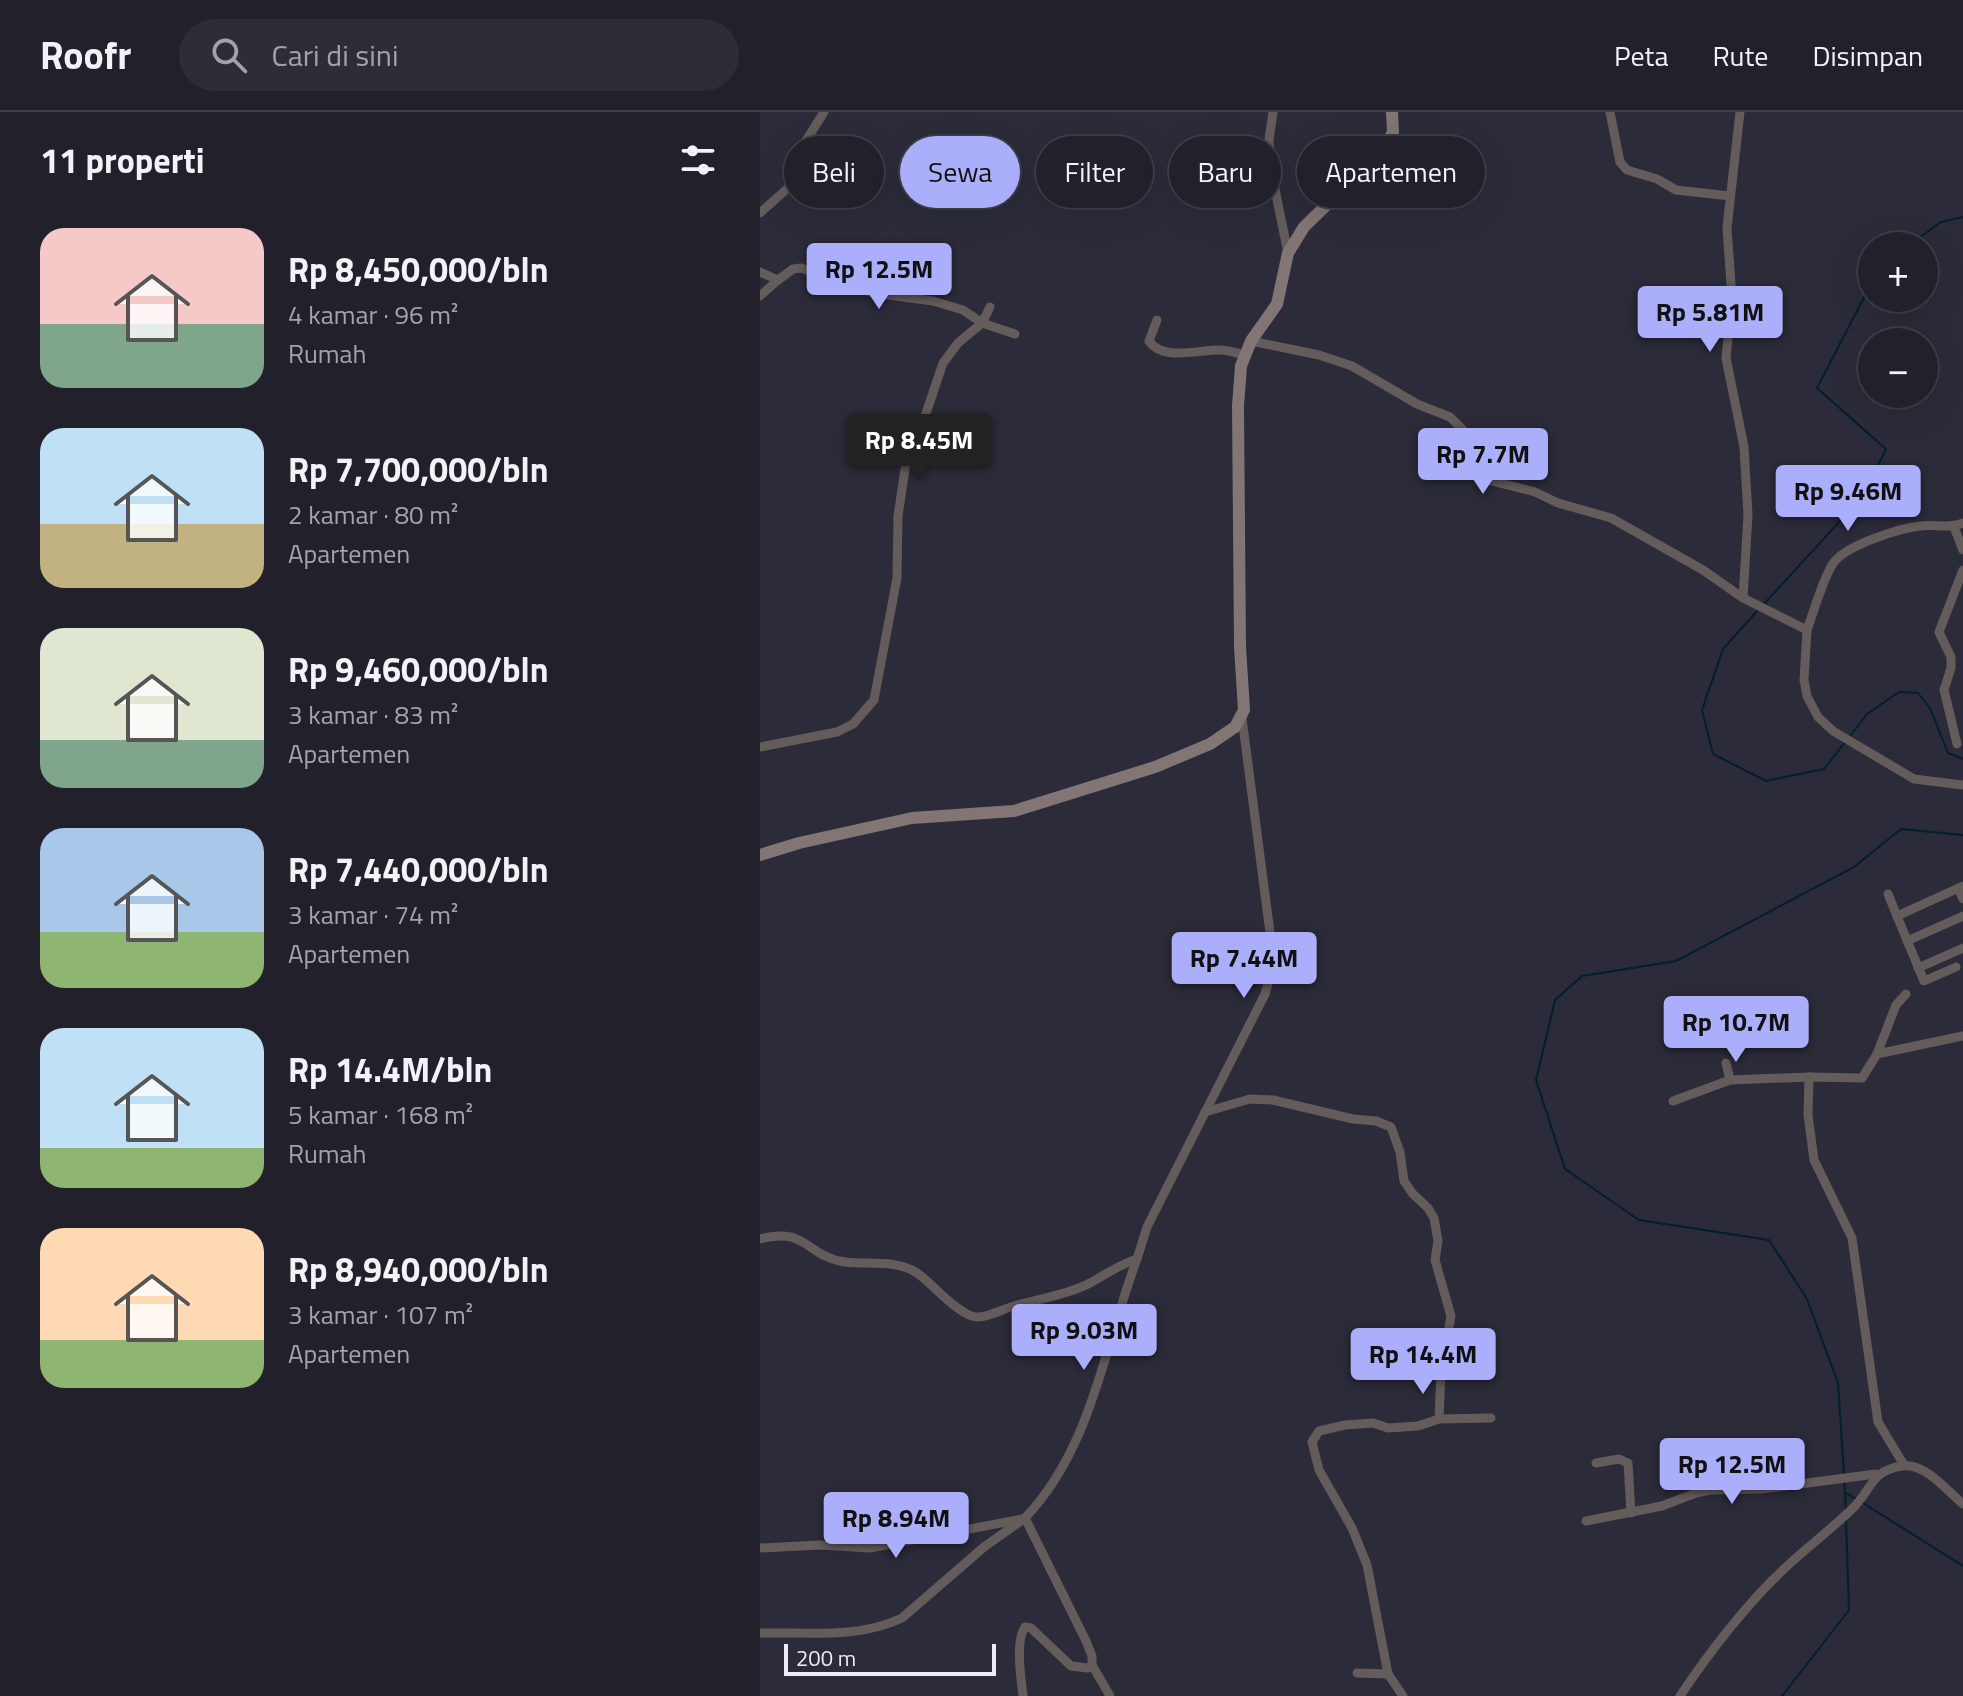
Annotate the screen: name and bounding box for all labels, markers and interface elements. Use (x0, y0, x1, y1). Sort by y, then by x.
search box (179, 19, 739, 91)
text: Roofr (40, 26, 131, 84)
text: Cari di sini (271, 32, 399, 78)
icon: search (207, 33, 251, 77)
text: Peta (1614, 34, 1668, 77)
text: Rute (1712, 34, 1768, 77)
text: Disimpan (1812, 34, 1923, 77)
text: 11 properti (40, 134, 204, 186)
chip: Beli (784, 136, 884, 208)
chip: Sewa (900, 136, 1020, 208)
chip: Filter (1036, 136, 1153, 208)
chip: Baru (1169, 136, 1281, 208)
chip: Apartemen (1297, 136, 1485, 208)
icon: filters (676, 138, 720, 182)
map controls (1858, 232, 1938, 408)
button: + (1858, 232, 1938, 312)
text: Rp 8,450,000/bln (288, 243, 549, 295)
pin: Rp 12.5M (796, 243, 962, 311)
text: Rp 12.5M (825, 249, 933, 288)
icon: home (104, 260, 200, 356)
pin: Rp 5.81M (1627, 286, 1793, 354)
text: Rp 5.81M (1656, 292, 1764, 331)
text: 4 kamar · 96 m² (288, 295, 458, 334)
button: − (1858, 328, 1938, 408)
text: Rumah (288, 334, 366, 373)
pin: Rp 8.45M (836, 414, 1002, 482)
text: Rp 8.45M (865, 420, 973, 459)
pin: Rp 7.7M (1409, 428, 1557, 496)
text: Rp 7.7M (1436, 434, 1530, 473)
text: Rp 7,700,000/bln (288, 443, 549, 495)
icon: home (104, 460, 200, 556)
pin: Rp 9.46M (1765, 465, 1931, 533)
text: Rp 9.46M (1794, 471, 1902, 510)
text: 2 kamar · 80 m² (288, 495, 458, 534)
text: Apartemen (288, 534, 410, 573)
text: Rp 9,460,000/bln (288, 643, 549, 695)
icon: home (104, 660, 200, 756)
text: 3 kamar · 83 m² (288, 695, 458, 734)
text: Apartemen (288, 734, 410, 773)
text: Rp 7,440,000/bln (288, 843, 549, 895)
icon: home (104, 860, 200, 956)
text: 3 kamar · 74 m² (288, 895, 458, 934)
pin: Rp 7.44M (1161, 932, 1327, 1000)
text: Apartemen (288, 934, 410, 973)
text: Rp 7.44M (1190, 938, 1298, 977)
pin: Rp 10.7M (1653, 996, 1819, 1064)
text: Rp 10.7M (1682, 1002, 1790, 1041)
text: Rp 14.4M/bln (288, 1043, 492, 1095)
icon: home (104, 1060, 200, 1156)
text: 5 kamar · 168 m² (288, 1095, 473, 1134)
text: Rumah (288, 1134, 366, 1173)
text: Rp 8,940,000/bln (288, 1243, 549, 1295)
icon: home (104, 1260, 200, 1356)
text: 3 kamar · 107 m² (288, 1295, 473, 1334)
pin: Rp 9.03M (1001, 1304, 1167, 1372)
text: Rp 9.03M (1030, 1310, 1138, 1349)
pin: Rp 14.4M (1340, 1328, 1506, 1396)
text: Apartemen (288, 1334, 410, 1373)
text: Rp 14.4M (1369, 1334, 1477, 1373)
pin: Rp 12.5M (1649, 1438, 1815, 1506)
text: Rp 12.5M (1678, 1444, 1786, 1483)
pin: Rp 8.94M (813, 1492, 979, 1560)
text: Rp 8.94M (842, 1498, 950, 1537)
scale bar (784, 1640, 996, 1676)
text: 200 m (796, 1641, 856, 1675)

